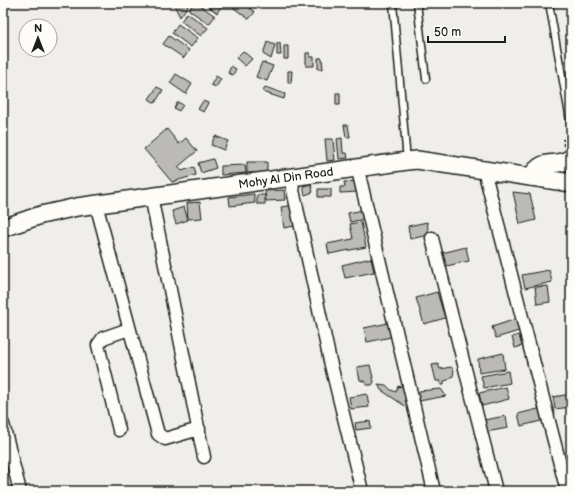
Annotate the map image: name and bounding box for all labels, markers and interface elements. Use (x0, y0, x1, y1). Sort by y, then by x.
north arrow (18, 18, 58, 58)
scale bar (428, 18, 505, 44)
text: N (34, 22, 42, 35)
text: 50 m (434, 25, 461, 40)
street label: Mohy Al Din Road (238, 164, 334, 192)

